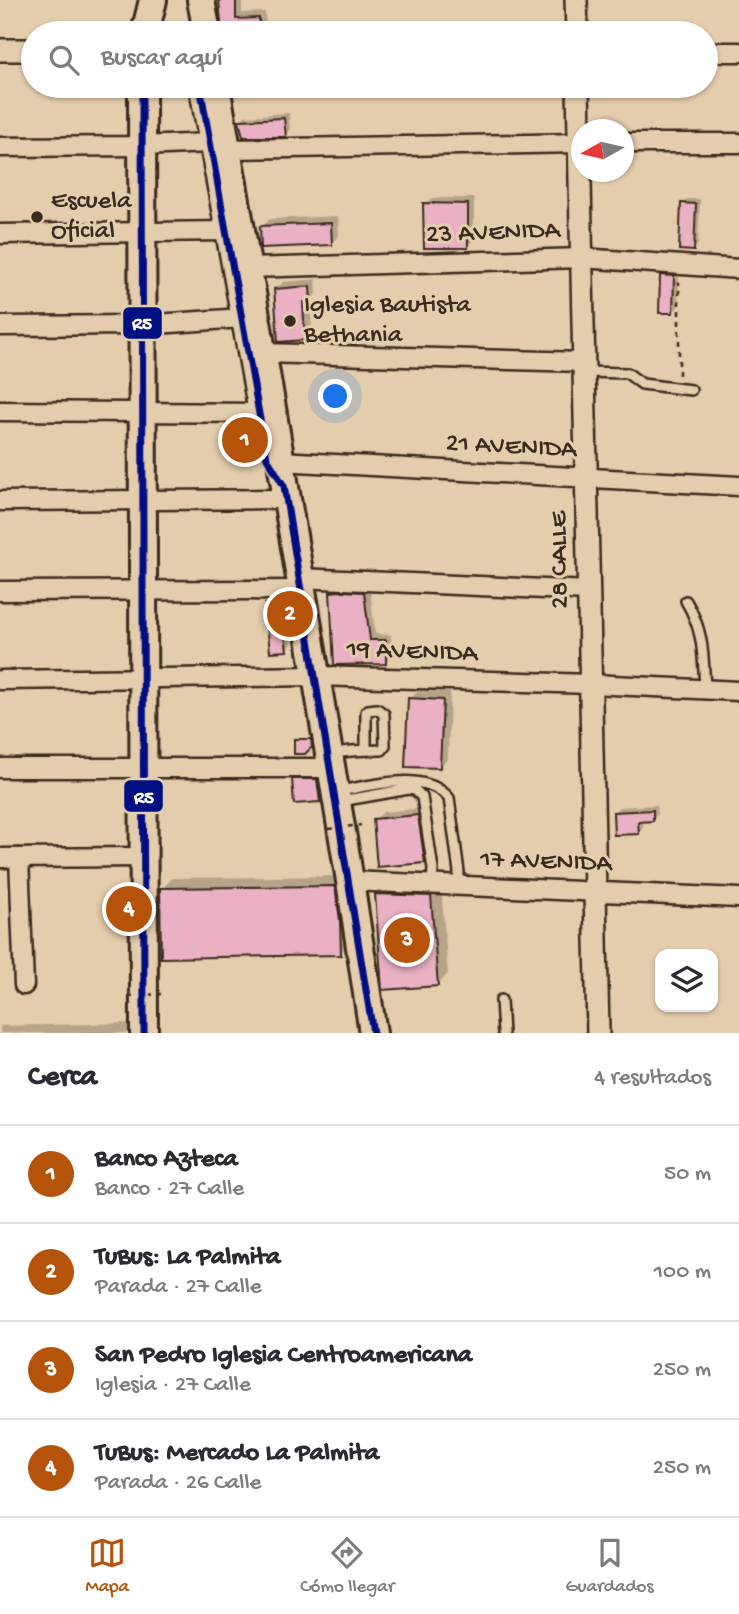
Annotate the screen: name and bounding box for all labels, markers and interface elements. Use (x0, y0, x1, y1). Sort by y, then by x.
search box (21, 21, 718, 98)
icon: search (45, 41, 83, 79)
text: Buscar aquí (101, 44, 223, 75)
north arrow (571, 119, 634, 182)
place label: Escuela Oficial (51, 187, 133, 248)
marker: Escuela Oficial (29, 209, 45, 225)
street label: 23 AVENIDA (426, 216, 562, 252)
place label: Iglesia Bautista Bethania (303, 291, 472, 352)
line badge: R5 (122, 306, 163, 340)
marker: Iglesia Bautista Bethania (282, 313, 298, 329)
text: R5 (131, 314, 152, 337)
your location (318, 379, 352, 413)
pin: 1 (222, 414, 268, 466)
street label: 21 AVENIDA (445, 429, 579, 467)
street label: 28 CALLE (545, 510, 577, 609)
pin: 2 (267, 588, 313, 640)
street label: 19 AVENIDA (345, 635, 480, 671)
line badge: R5 (123, 779, 164, 813)
text: R5 (133, 788, 154, 811)
street label: 17 AVENIDA (479, 845, 614, 881)
pin: 4 (106, 883, 152, 935)
pin: 3 (384, 914, 430, 966)
map controls (655, 949, 718, 1012)
button: layers (655, 949, 718, 1012)
text: Cerca (28, 1061, 97, 1096)
text: 4 resultados (594, 1065, 711, 1092)
text: Banco Azteca (95, 1145, 238, 1176)
text: 1 (46, 1161, 56, 1188)
text: 50 m (664, 1161, 711, 1188)
text: Banco · 27 Calle (95, 1176, 244, 1203)
text: TuBus: La Palmita (95, 1243, 280, 1274)
text: 2 (45, 1259, 57, 1286)
text: 100 m (654, 1259, 711, 1286)
text: Parada · 27 Calle (95, 1274, 262, 1301)
text: San Pedro Iglesia Centroamericana (95, 1341, 472, 1372)
text: 3 (45, 1357, 57, 1384)
text: 250 m (653, 1357, 711, 1384)
text: Iglesia · 27 Calle (95, 1372, 251, 1399)
text: TuBus: Mercado La Palmita (95, 1439, 379, 1470)
text: 4 (46, 1455, 56, 1482)
text: 250 m (653, 1455, 711, 1482)
text: Parada · 26 Calle (95, 1470, 261, 1497)
tab: Mapa (86, 1534, 129, 1599)
tab: Cómo llegar (300, 1534, 395, 1599)
tab: Guardados (566, 1534, 653, 1599)

